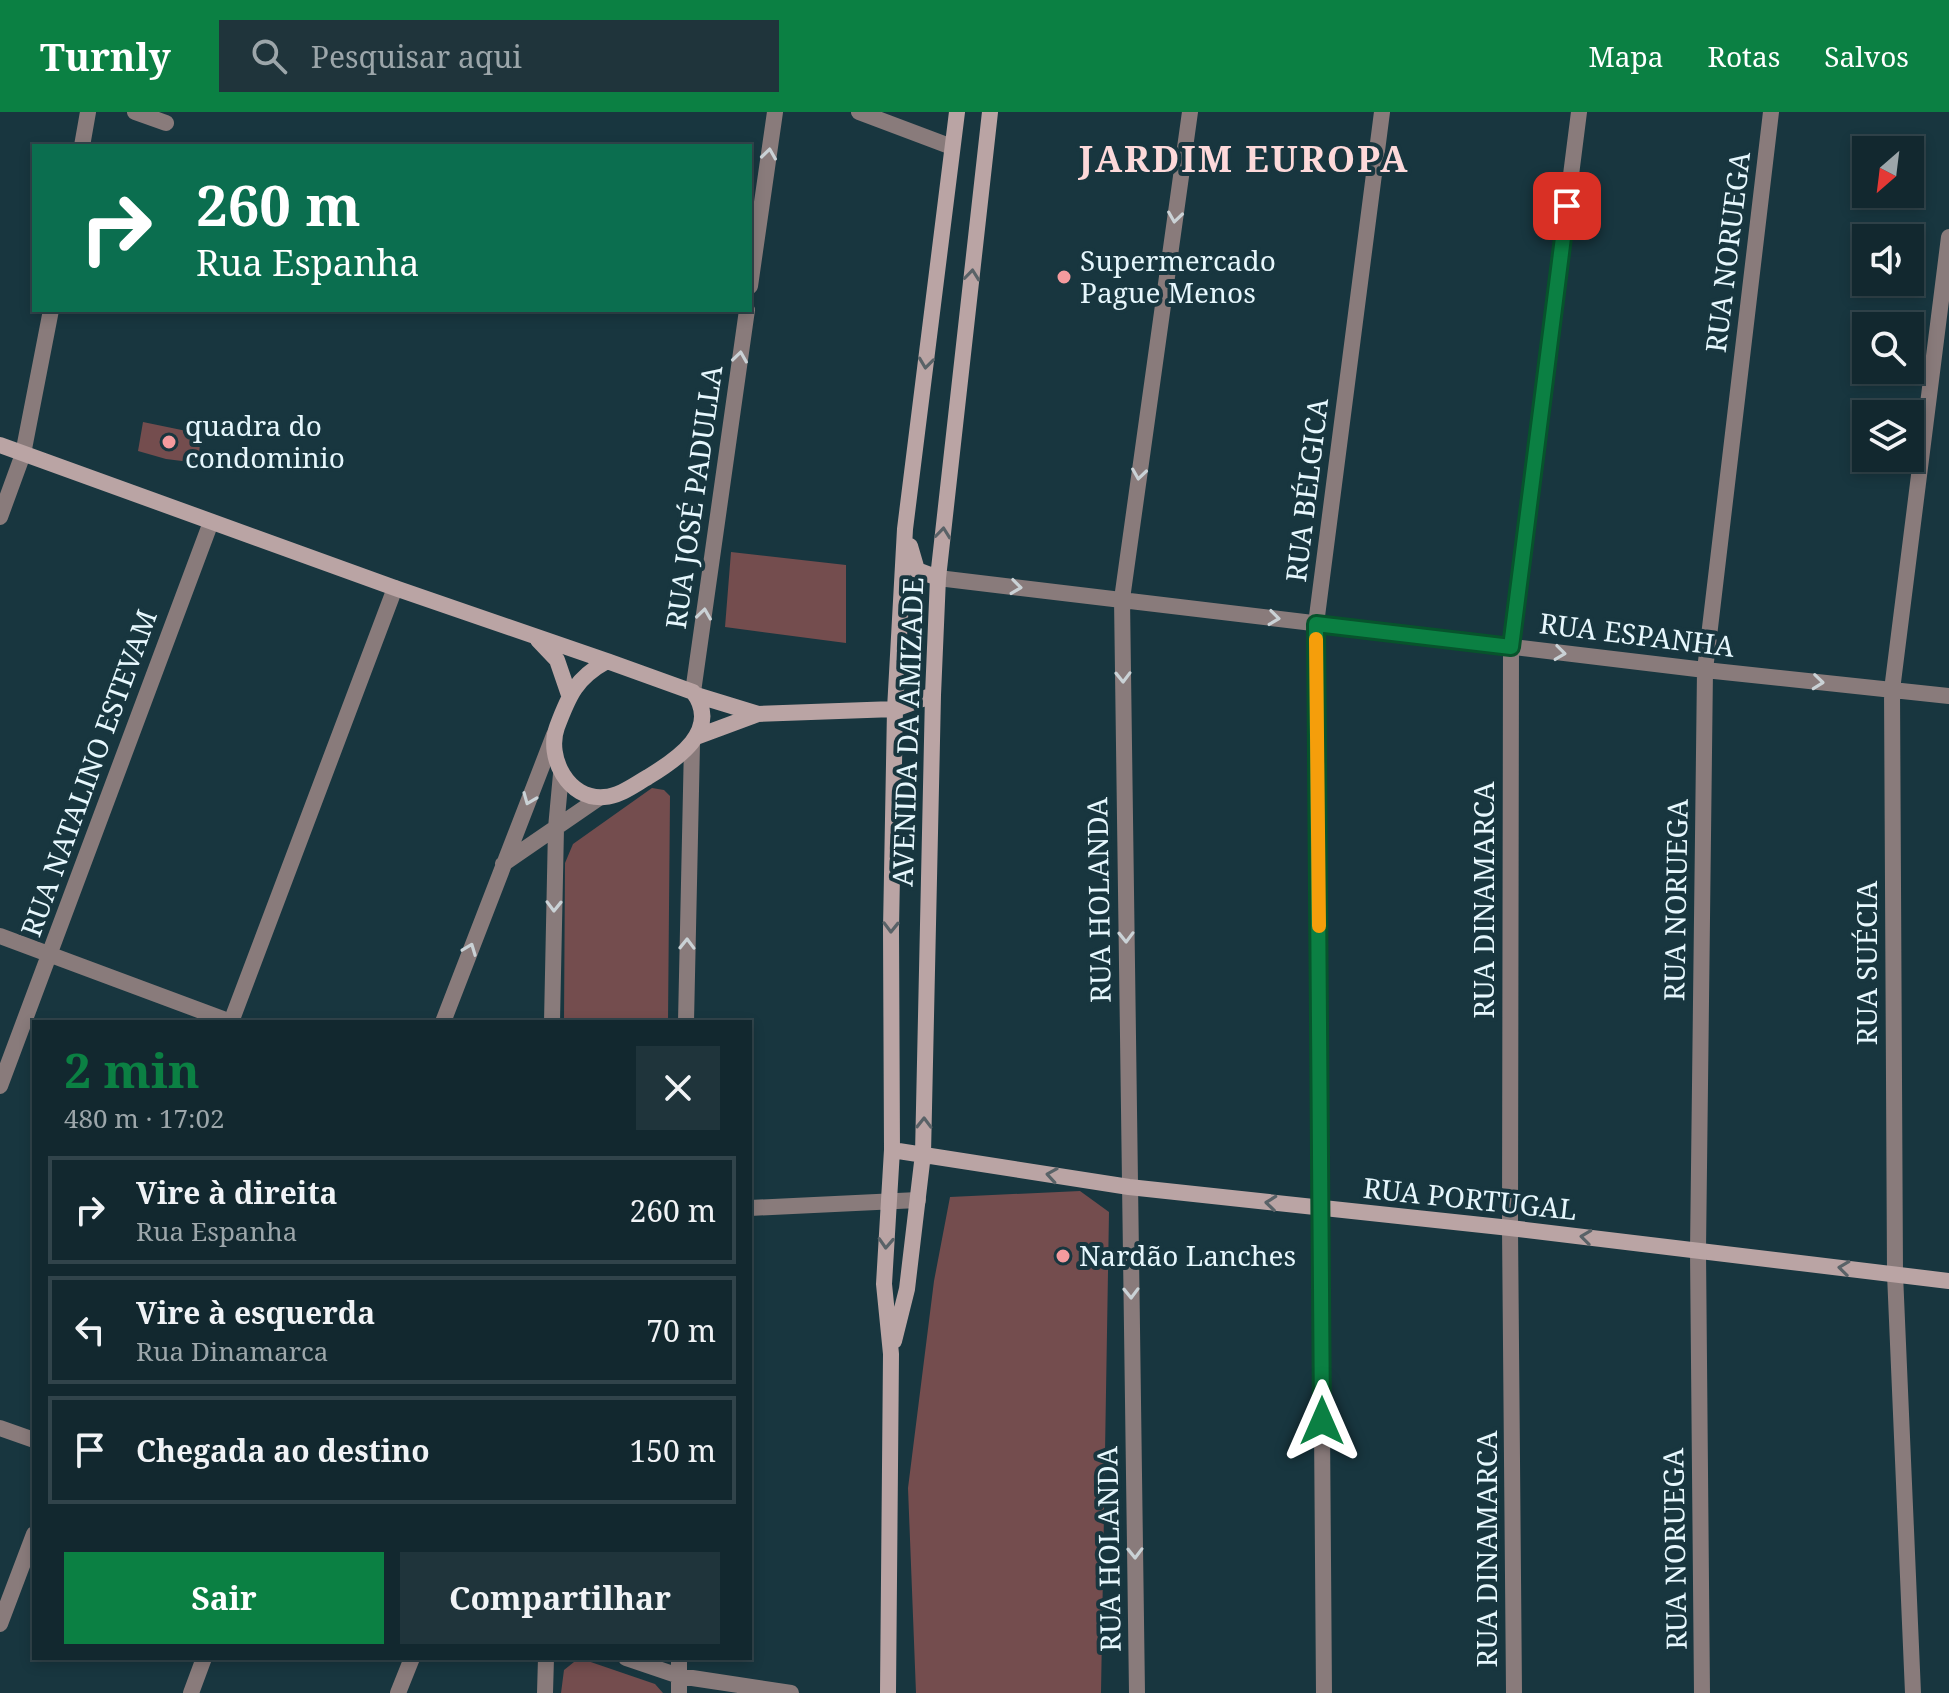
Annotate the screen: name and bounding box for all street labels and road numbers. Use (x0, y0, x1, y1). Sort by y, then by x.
street label: RUA NORUEGA (1696, 149, 1758, 354)
street label: RUA JOSÉ PADULLA (656, 362, 730, 631)
street label: RUA BÉLGICA (1276, 395, 1336, 584)
street label: AVENIDA DA AMIZADE (883, 577, 931, 887)
street label: RUA ESPANHA (1538, 603, 1737, 665)
street label: RUA NATALINO ESTEVAM (11, 604, 165, 941)
street label: RUA DINAMARCA (1464, 781, 1502, 1019)
street label: RUA HOLANDA (1077, 797, 1119, 1003)
street label: RUA NORUEGA (1654, 798, 1696, 1001)
street label: RUA SUÉCIA (1847, 880, 1885, 1045)
street label: RUA PORTUGAL (1361, 1168, 1579, 1228)
street label: RUA DINAMARCA (1467, 1430, 1505, 1668)
street label: RUA HOLANDA (1087, 1446, 1129, 1652)
street label: RUA NORUEGA (1653, 1447, 1695, 1650)

